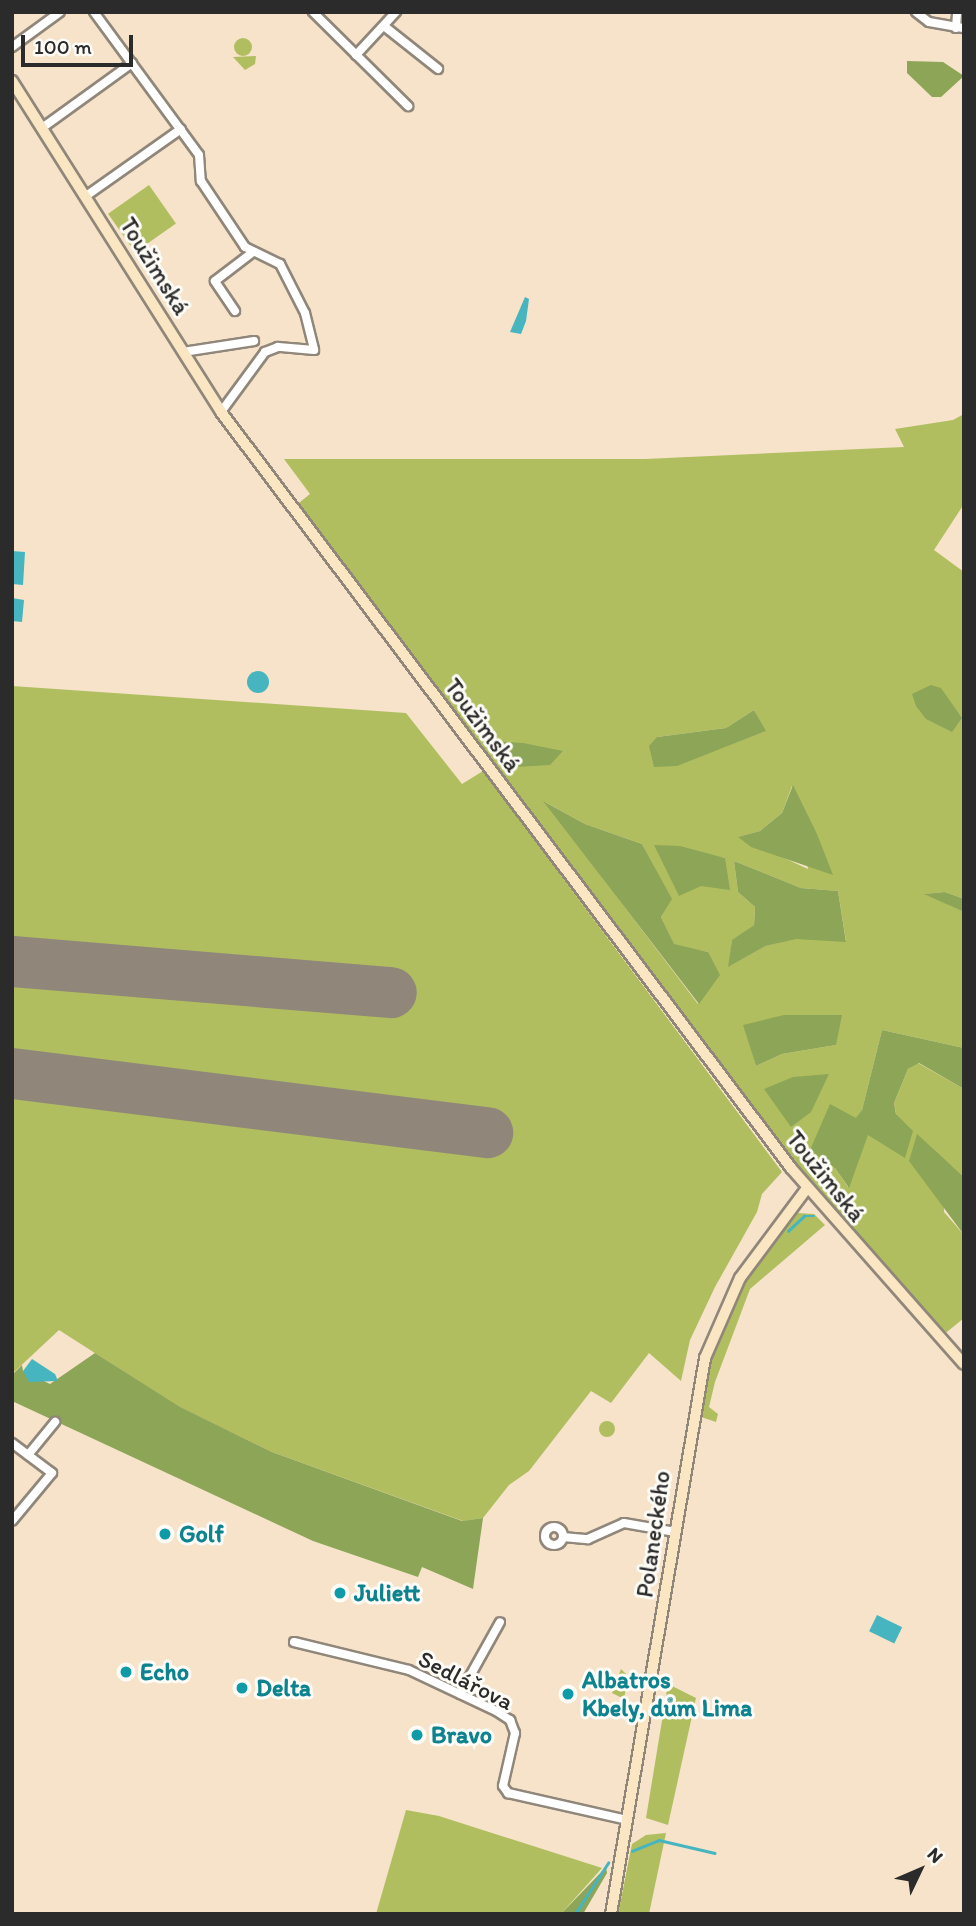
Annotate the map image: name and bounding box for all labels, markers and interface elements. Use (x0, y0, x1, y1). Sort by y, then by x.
scale bar (24, 21, 136, 65)
text: 100 m (34, 34, 92, 59)
street label: Toužimská (114, 212, 196, 320)
street label: Toužimská (439, 673, 527, 777)
street label: Toužimská (780, 1124, 872, 1228)
street label: Polaneckého (630, 1469, 676, 1599)
place label: Golf (179, 1520, 224, 1548)
marker: Golf (157, 1526, 173, 1542)
place label: Juliett (354, 1579, 420, 1607)
marker: Juliett (332, 1585, 348, 1601)
street label: Sedlářova (414, 1644, 518, 1716)
place label: Echo (140, 1658, 189, 1686)
marker: Echo (118, 1664, 134, 1680)
place label: Albatros Kbely, dům Lima (582, 1666, 752, 1722)
place label: Delta (256, 1674, 311, 1702)
marker: Delta (234, 1680, 250, 1696)
marker: Albatros Kbely, dům Lima (560, 1686, 576, 1702)
place label: Bravo (431, 1721, 492, 1749)
marker: Bravo (409, 1727, 425, 1743)
north arrow (885, 1835, 955, 1905)
text: N (923, 1842, 948, 1868)

